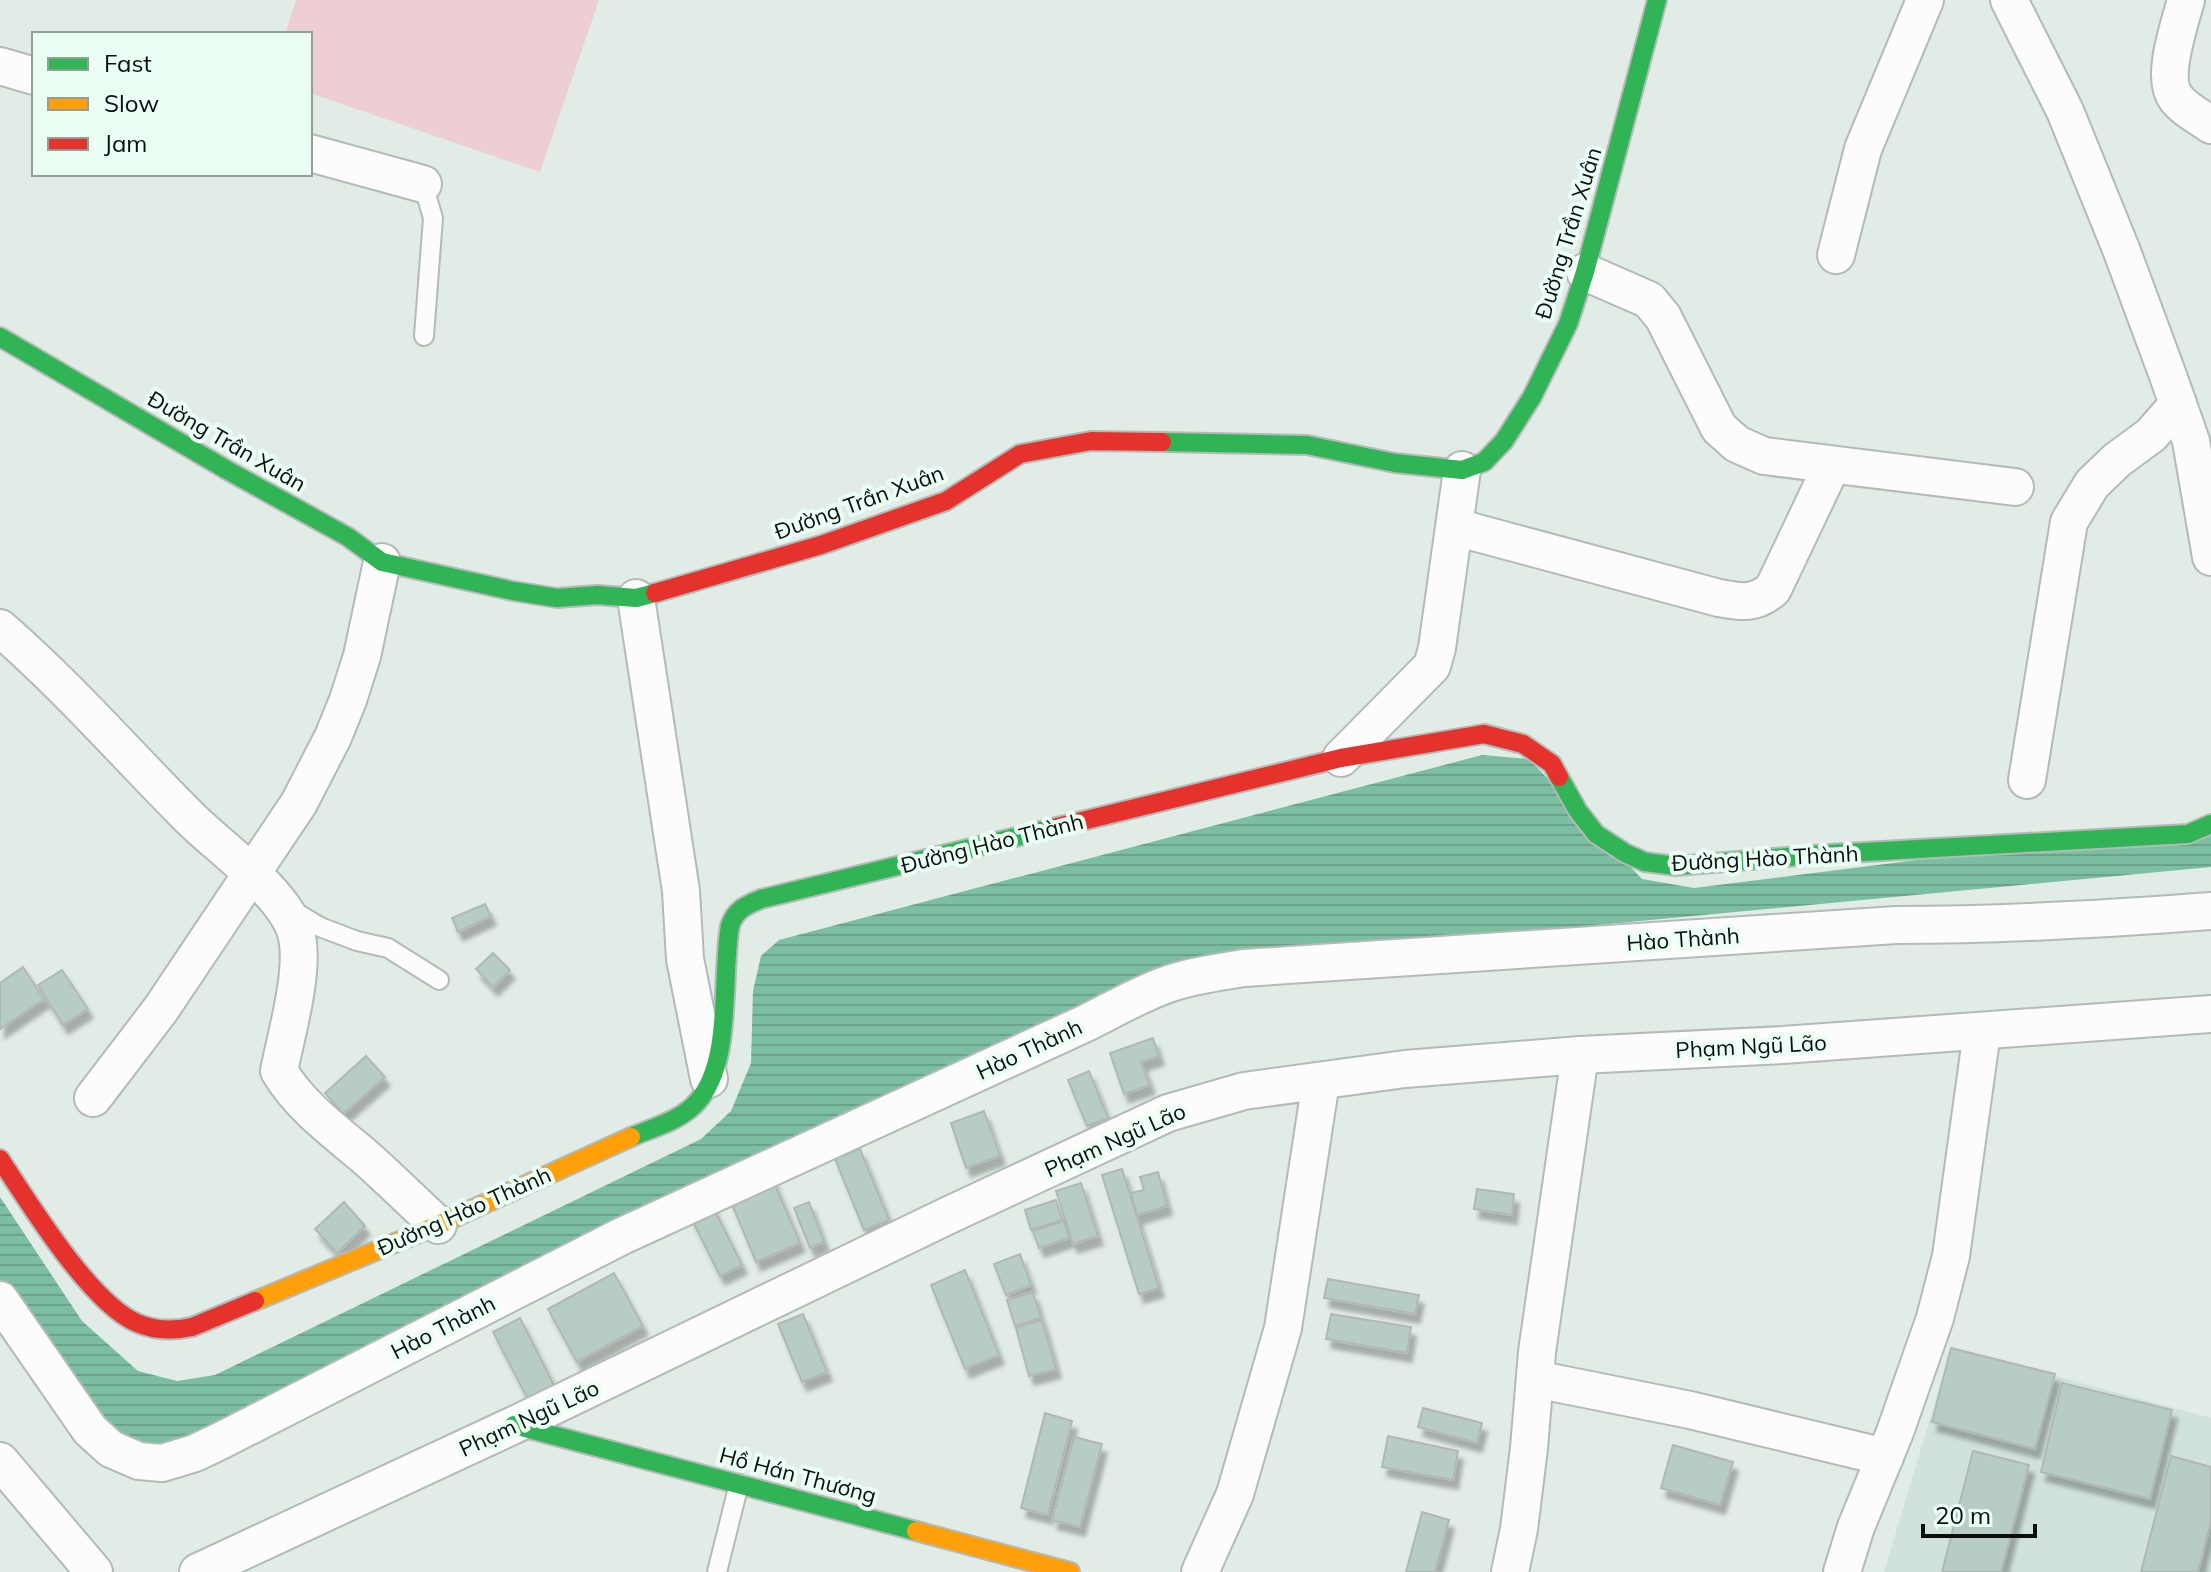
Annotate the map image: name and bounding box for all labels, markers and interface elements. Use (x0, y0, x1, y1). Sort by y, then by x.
legend (32, 32, 312, 176)
text: Fast (104, 48, 152, 78)
text: Slow (104, 88, 159, 118)
text: Jam (104, 128, 147, 158)
street label: Đường Trần Xuân (1529, 144, 1607, 322)
street label: Đường Trần Xuân (143, 384, 311, 498)
street label: Đường Trần Xuân (771, 458, 947, 546)
street label: Đường Hào Thành (898, 807, 1086, 879)
street label: Đường Hào Thành (1671, 839, 1859, 877)
street label: Hào Thành (1625, 921, 1741, 957)
street label: Hào Thành (972, 1012, 1086, 1086)
street label: Phạm Ngũ Lão (1675, 1028, 1827, 1064)
street label: Phạm Ngũ Lão (1040, 1096, 1190, 1184)
street label: Đường Hào Thành (373, 1160, 555, 1262)
street label: Hào Thành (386, 1289, 500, 1365)
street label: Phạm Ngũ Lão (454, 1373, 604, 1463)
street label: Hồ Hán Thương (716, 1441, 880, 1509)
scale bar (1923, 1488, 2035, 1538)
text: 20 m (1935, 1500, 1991, 1530)

